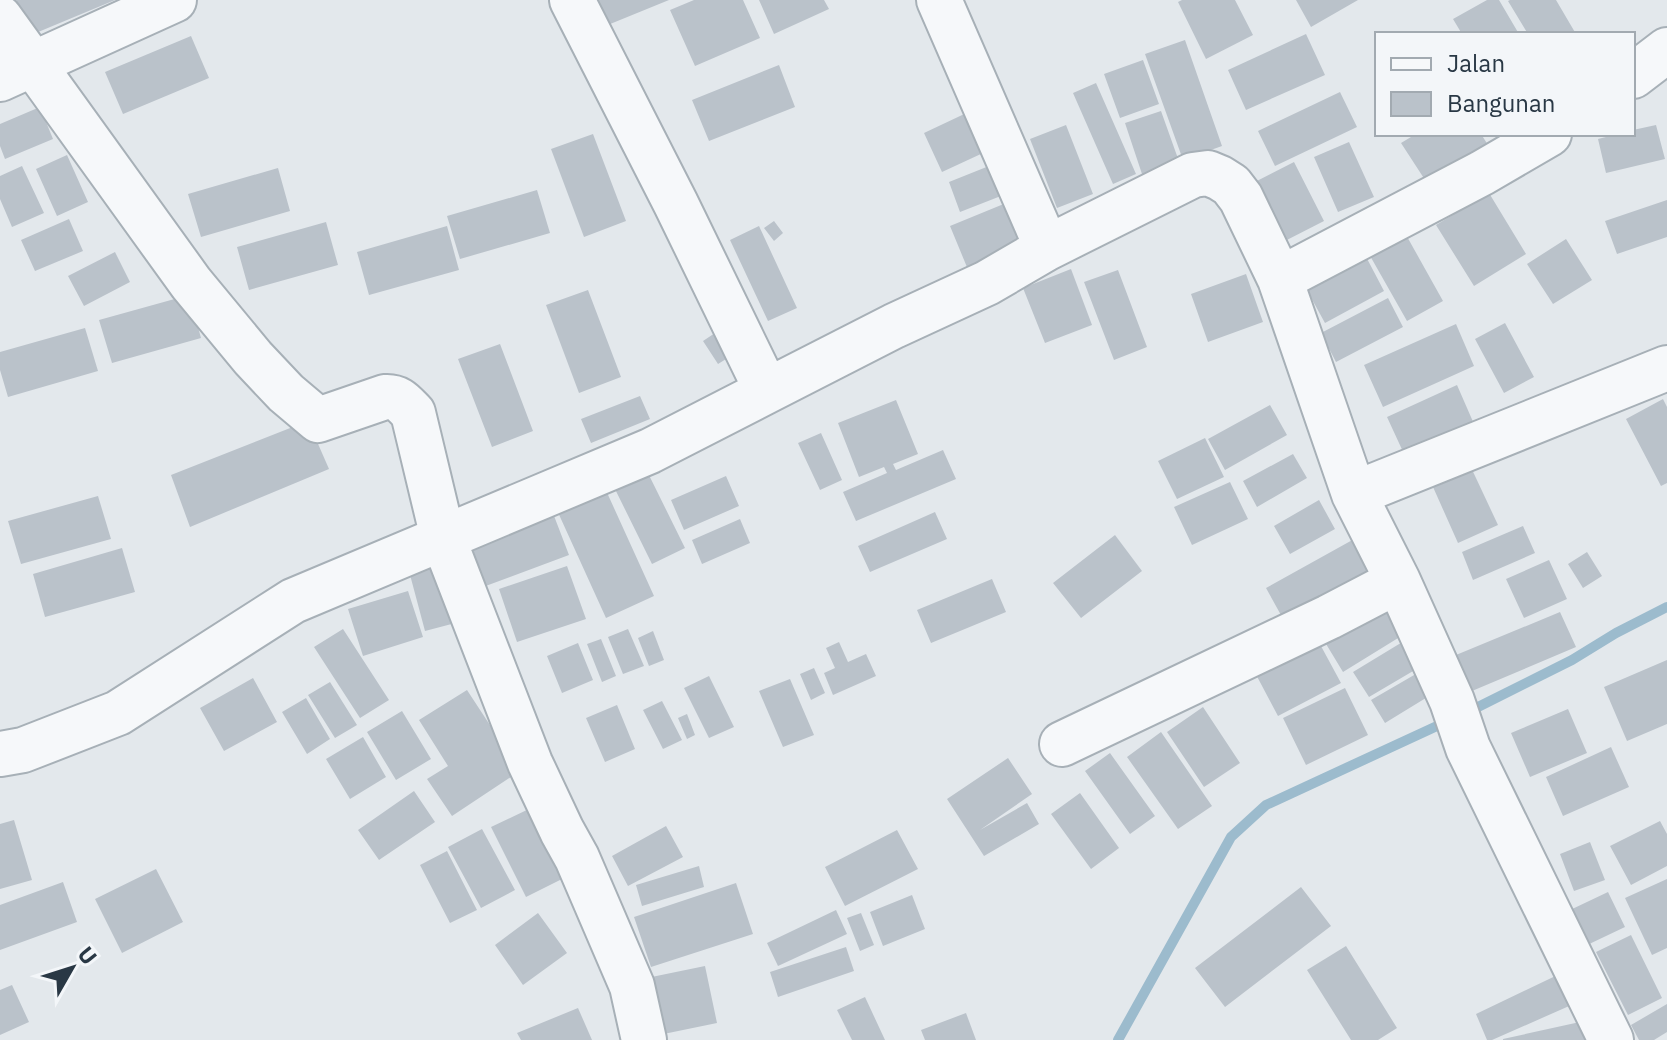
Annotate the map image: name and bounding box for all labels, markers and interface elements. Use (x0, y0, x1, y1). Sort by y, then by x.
legend (1375, 32, 1635, 136)
text: Jalan (1447, 47, 1505, 79)
text: Bangunan (1447, 87, 1555, 119)
north arrow (32, 928, 112, 1008)
text: U (72, 940, 104, 970)

